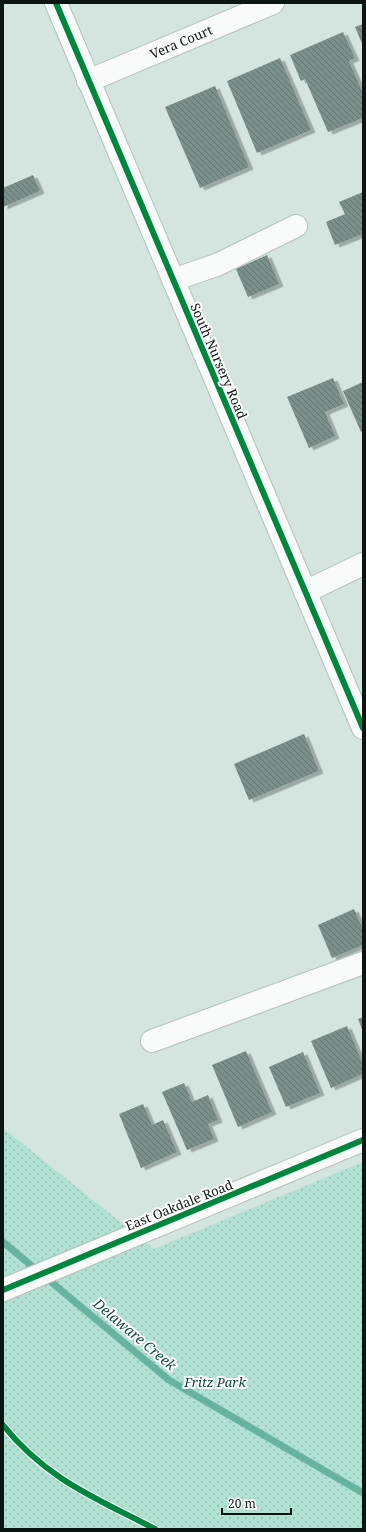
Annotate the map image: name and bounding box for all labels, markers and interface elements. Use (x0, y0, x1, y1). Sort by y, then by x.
street label: Vera Court (147, 20, 215, 63)
street label: South Nursery Road (186, 300, 252, 422)
street label: East Oakdale Road (123, 1175, 235, 1235)
water label: Delaware Creek (89, 1293, 181, 1375)
park label: Fritz Park (183, 1373, 246, 1391)
scale bar (222, 1490, 291, 1516)
text: 20 m (228, 1495, 256, 1512)

